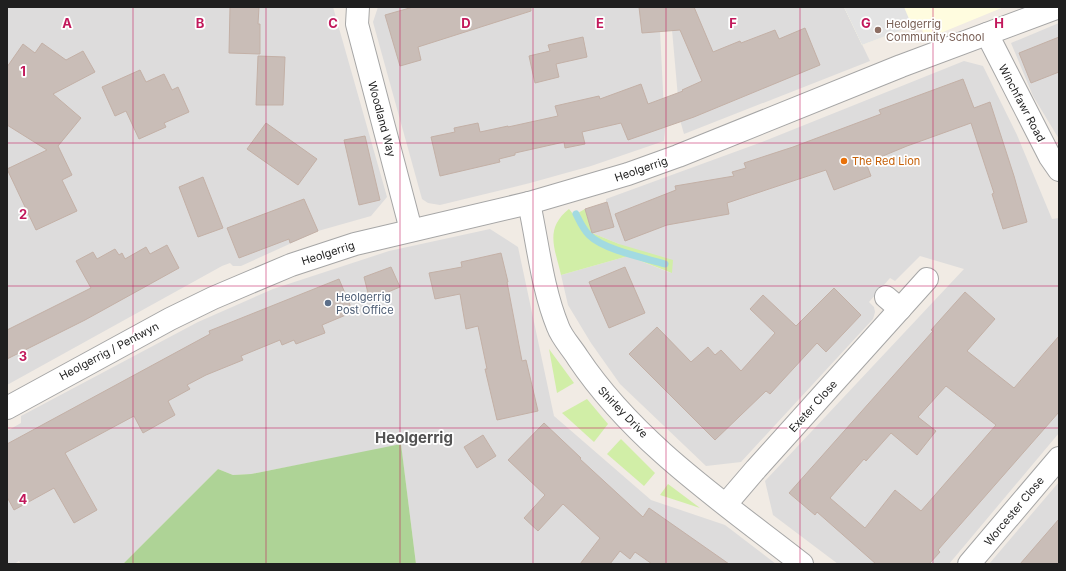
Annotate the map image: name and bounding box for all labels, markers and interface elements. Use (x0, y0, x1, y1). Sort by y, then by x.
text: A (62, 15, 72, 31)
text: B (196, 15, 205, 31)
text: C (328, 15, 338, 31)
text: D (461, 15, 471, 31)
text: E (596, 15, 604, 31)
text: F (729, 15, 737, 31)
text: G (861, 15, 871, 31)
text: H (994, 15, 1004, 31)
place label: Heolgerrig Community School (886, 17, 984, 44)
marker: Heolgerrig Community School (873, 25, 883, 35)
street label: Winchfawr Road (996, 62, 1048, 144)
text: 1 (20, 63, 26, 79)
street label: Woodland Way (365, 80, 399, 158)
street label: Heolgerrig (613, 153, 669, 185)
place label: The Red Lion (852, 154, 920, 168)
marker: The Red Lion (839, 156, 849, 166)
text: 2 (19, 206, 27, 222)
street label: Heolgerrig (300, 238, 356, 268)
place label: Heolgerrig Post Office (336, 290, 394, 317)
marker: Heolgerrig Post Office (323, 298, 333, 308)
street label: Heolgerrig / Pentwyn (57, 319, 161, 383)
text: 3 (19, 348, 27, 364)
street label: Exeter Close (786, 377, 840, 435)
street label: Shirley Drive (595, 383, 651, 441)
district label: Heolgerrig (375, 428, 453, 447)
street label: Worcester Close (981, 474, 1047, 548)
text: 4 (19, 491, 28, 507)

